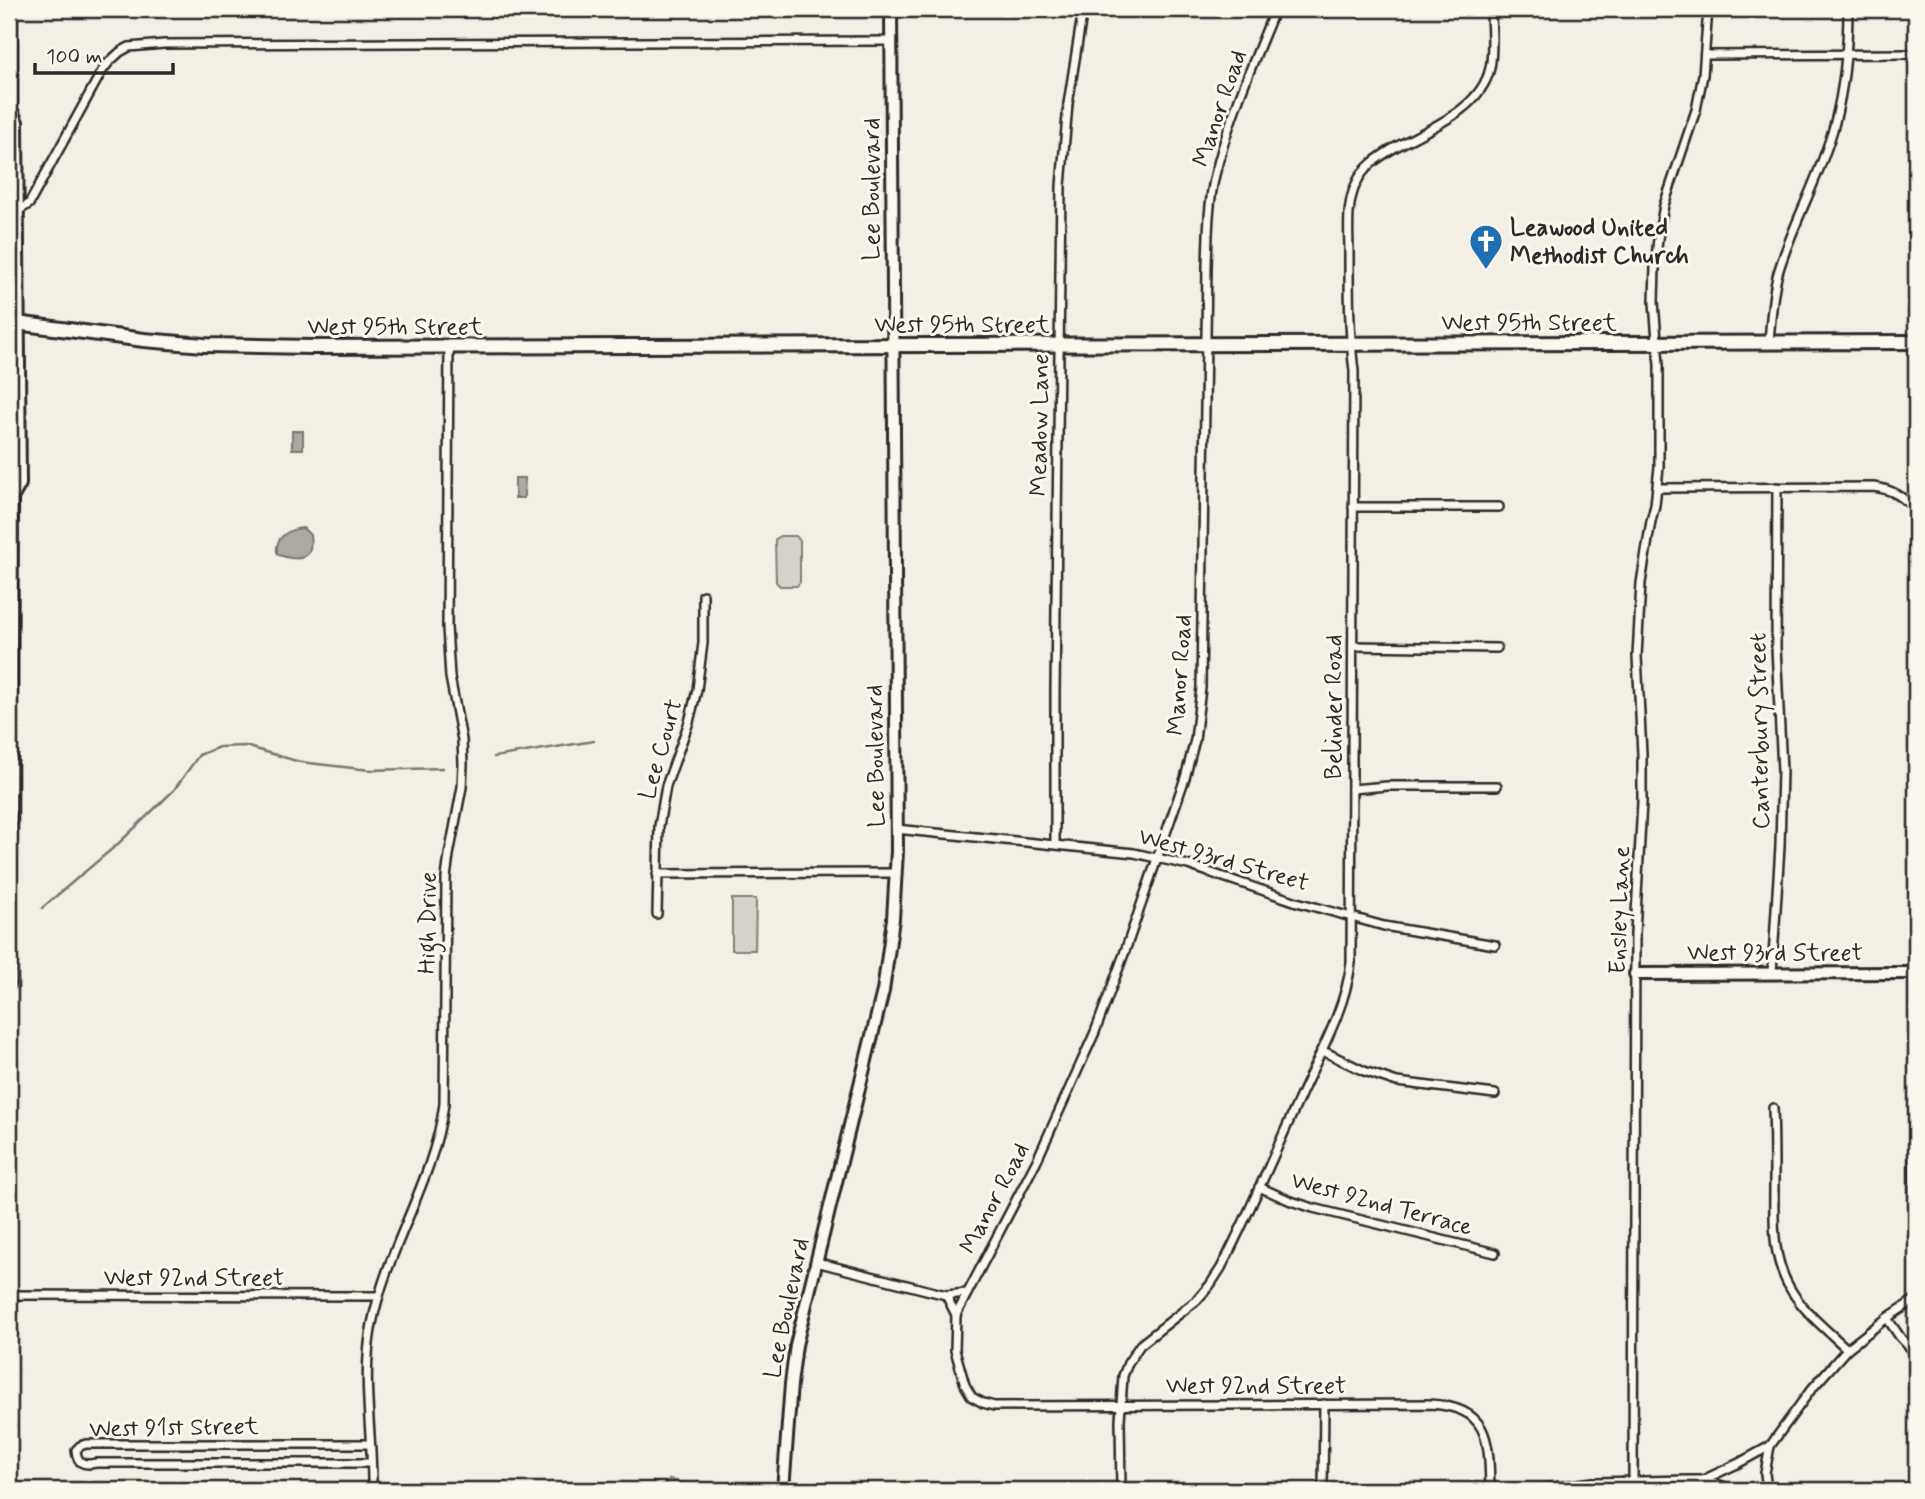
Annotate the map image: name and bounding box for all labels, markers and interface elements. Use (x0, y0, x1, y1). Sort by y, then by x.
scale bar (35, 32, 173, 76)
text: 100 m (46, 43, 102, 71)
street label: Manor Road (1186, 46, 1255, 171)
street label: Lee Boulevard (857, 118, 888, 260)
place label: Leawood United Methodist Church (1510, 213, 1689, 272)
church icon: Leawood United Methodist Church (1467, 222, 1505, 271)
street label: West 95th Street (1441, 308, 1617, 339)
street label: West 95th Street (874, 310, 1050, 341)
street label: West 95th Street (307, 312, 483, 343)
street label: Meadow Lane (1024, 353, 1057, 497)
street label: Manor Road (1161, 614, 1200, 737)
street label: Canterbury Street (1743, 632, 1778, 830)
street label: Belinder Road (1319, 635, 1350, 779)
street label: Lee Boulevard (860, 684, 893, 828)
street label: Lee Court (632, 696, 691, 803)
street label: West 93rd Street (1135, 821, 1312, 900)
street label: Ensley Lane (1603, 845, 1638, 975)
street label: High Drive (412, 872, 448, 975)
street label: West 93rd Street (1687, 938, 1863, 969)
street label: Manor Road (953, 1138, 1037, 1260)
street label: West 92nd Terrace (1287, 1165, 1476, 1244)
street label: Lee Boulevard (757, 1235, 817, 1381)
street label: West 92nd Street (104, 1263, 284, 1294)
street label: West 92nd Street (1166, 1371, 1346, 1402)
street label: West 91st Street (89, 1412, 259, 1445)

